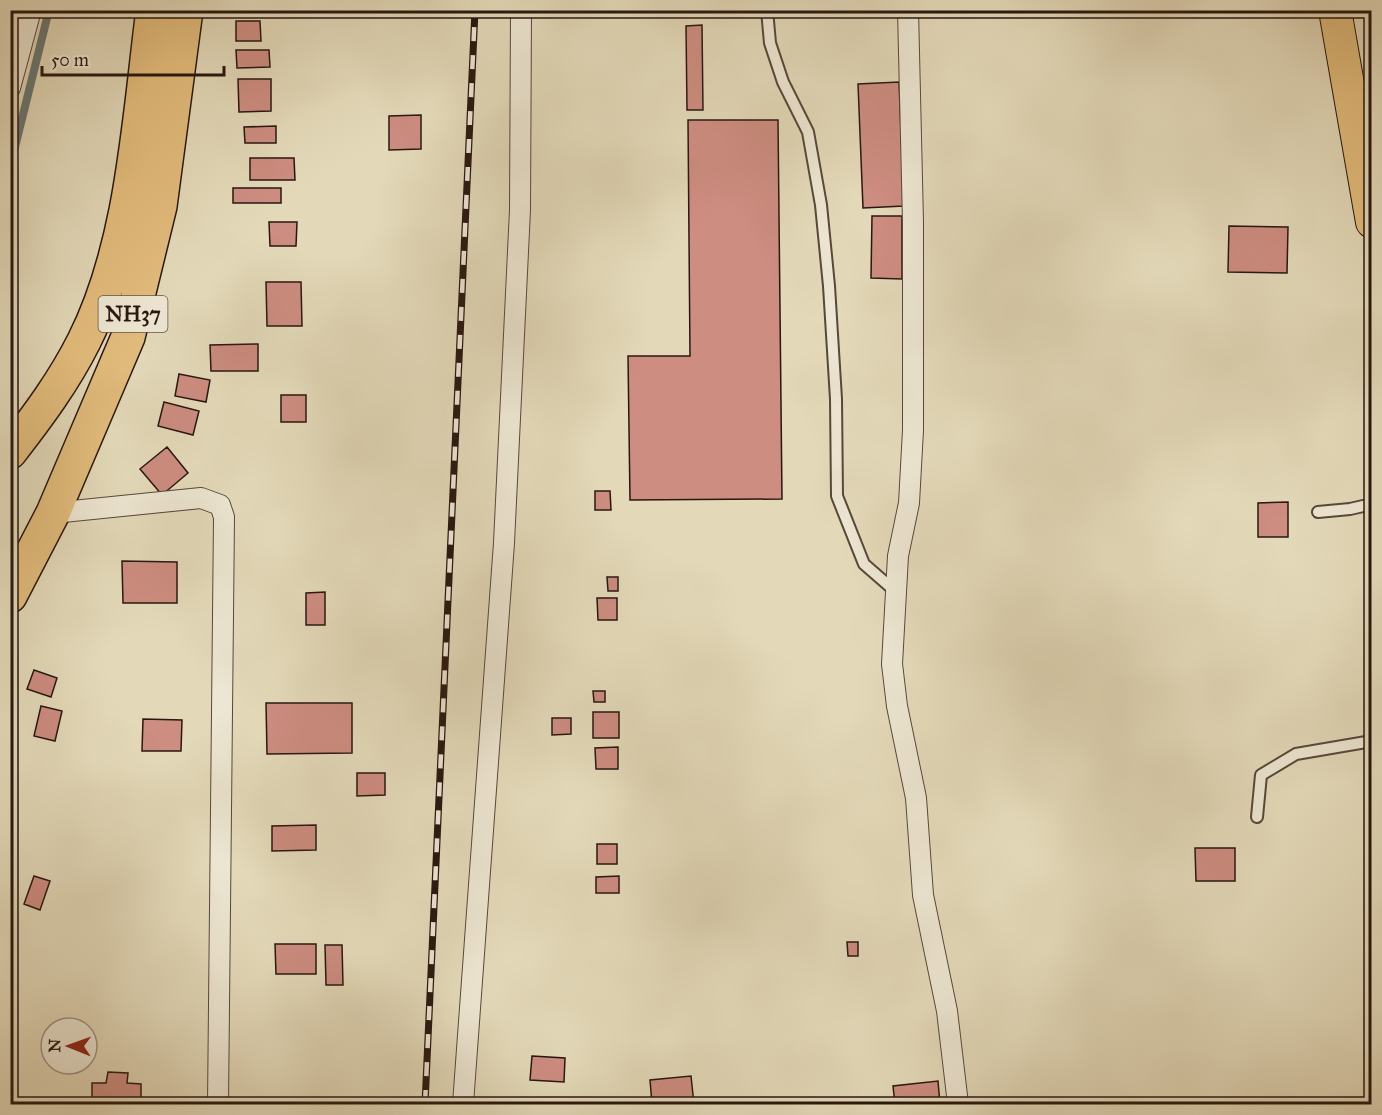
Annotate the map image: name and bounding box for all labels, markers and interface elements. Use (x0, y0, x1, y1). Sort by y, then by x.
scale bar (42, 39, 224, 77)
text: 50 m (51, 49, 89, 71)
road number: NH37 (98, 296, 168, 332)
north arrow (39, 1016, 99, 1076)
text: N (45, 1038, 64, 1053)

